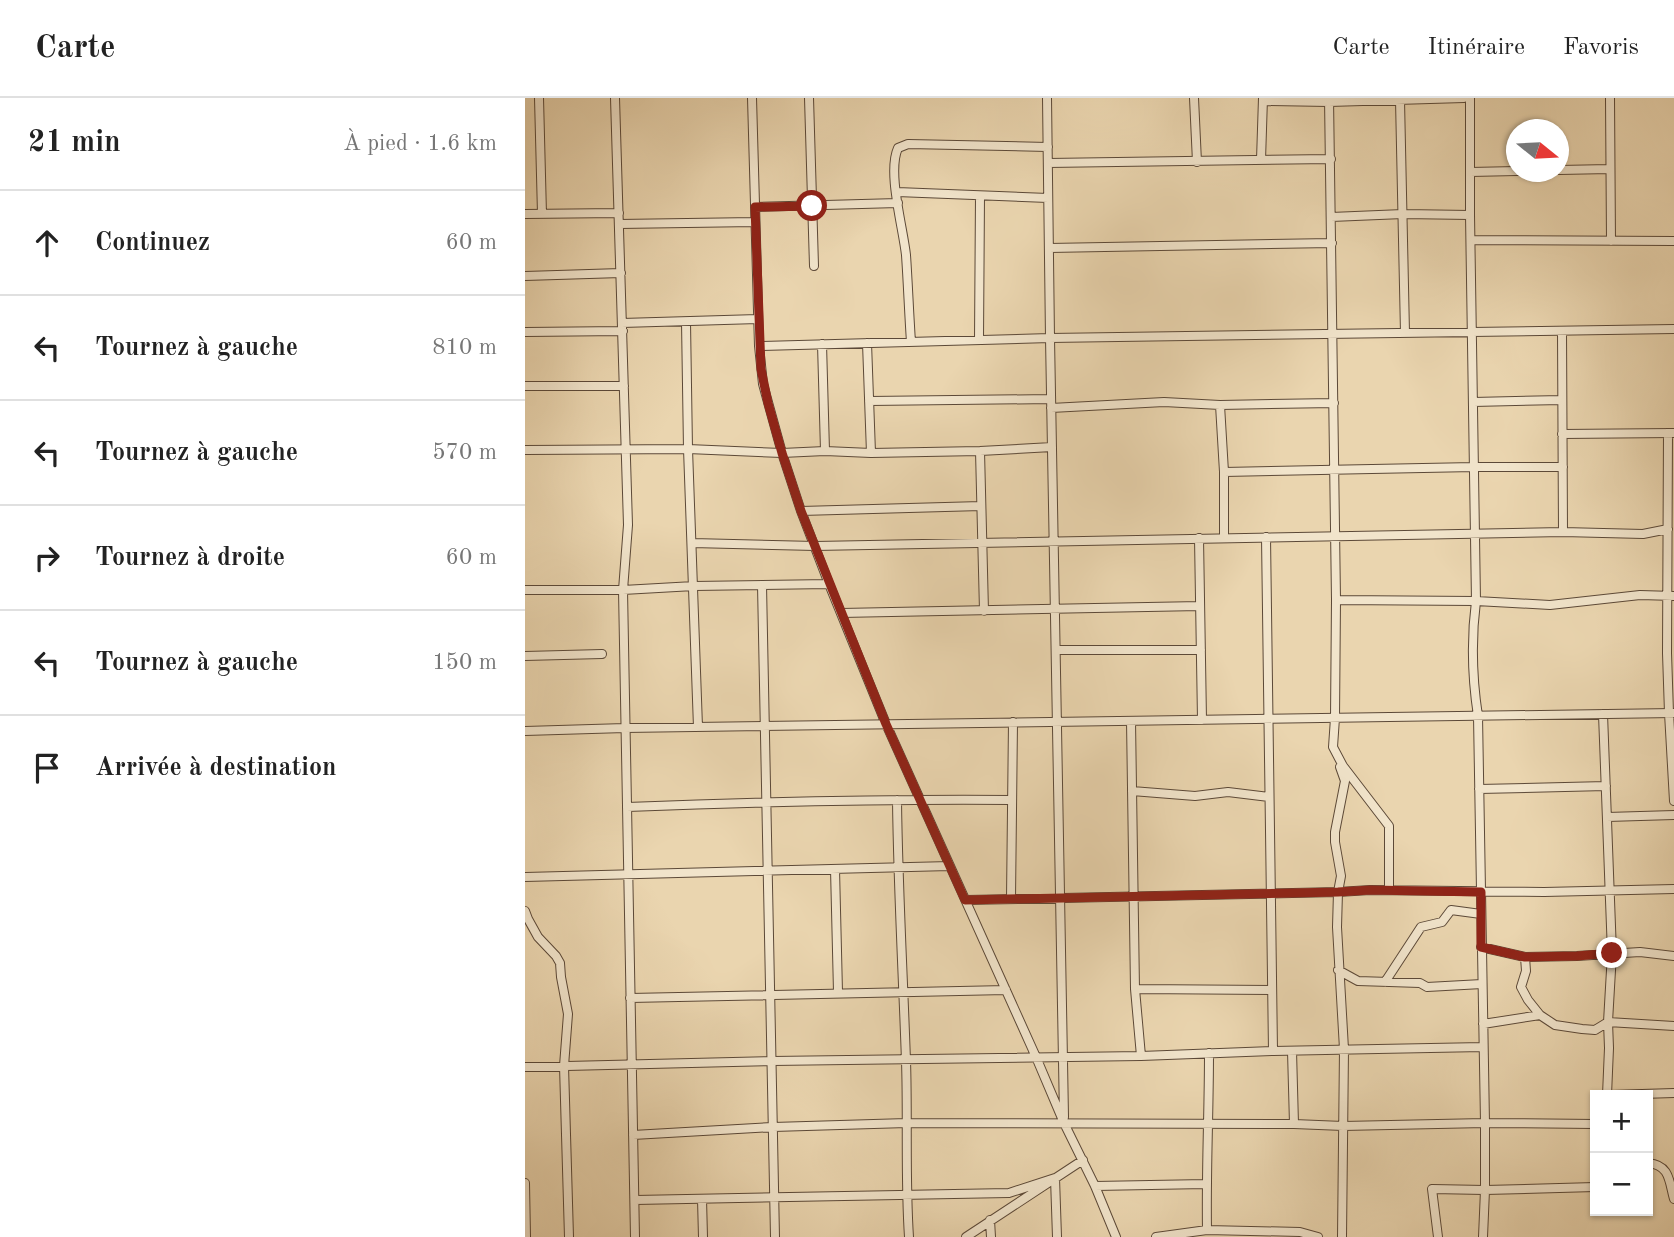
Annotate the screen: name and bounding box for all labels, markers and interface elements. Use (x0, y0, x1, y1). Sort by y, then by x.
text: Carte (35, 32, 115, 65)
text: Carte (1332, 36, 1390, 60)
text: Itinéraire (1428, 36, 1525, 60)
text: Favoris (1563, 36, 1639, 60)
north arrow (1506, 119, 1569, 182)
text: 21 min (28, 128, 121, 158)
text: À pied · 1.6 km (343, 132, 497, 155)
route start (796, 190, 827, 221)
icon: ahead (28, 224, 66, 262)
text: Continuez (95, 230, 210, 256)
text: 60 m (446, 231, 497, 254)
icon: left (28, 329, 66, 367)
text: Tournez à gauche (95, 335, 298, 361)
text: 810 m (432, 336, 497, 359)
icon: left (28, 434, 66, 472)
text: Tournez à gauche (95, 440, 298, 466)
text: 570 m (432, 441, 497, 464)
icon: right (28, 539, 66, 577)
text: Tournez à droite (95, 545, 285, 571)
text: 60 m (446, 546, 497, 569)
icon: left (28, 644, 66, 682)
text: Tournez à gauche (95, 650, 298, 676)
text: 150 m (432, 651, 497, 674)
icon: arrive (28, 749, 66, 787)
text: Arrivée à destination (95, 755, 337, 781)
route end (1596, 937, 1627, 968)
map controls (1590, 1090, 1653, 1216)
button: + (1590, 1090, 1653, 1153)
button: − (1590, 1153, 1653, 1216)

